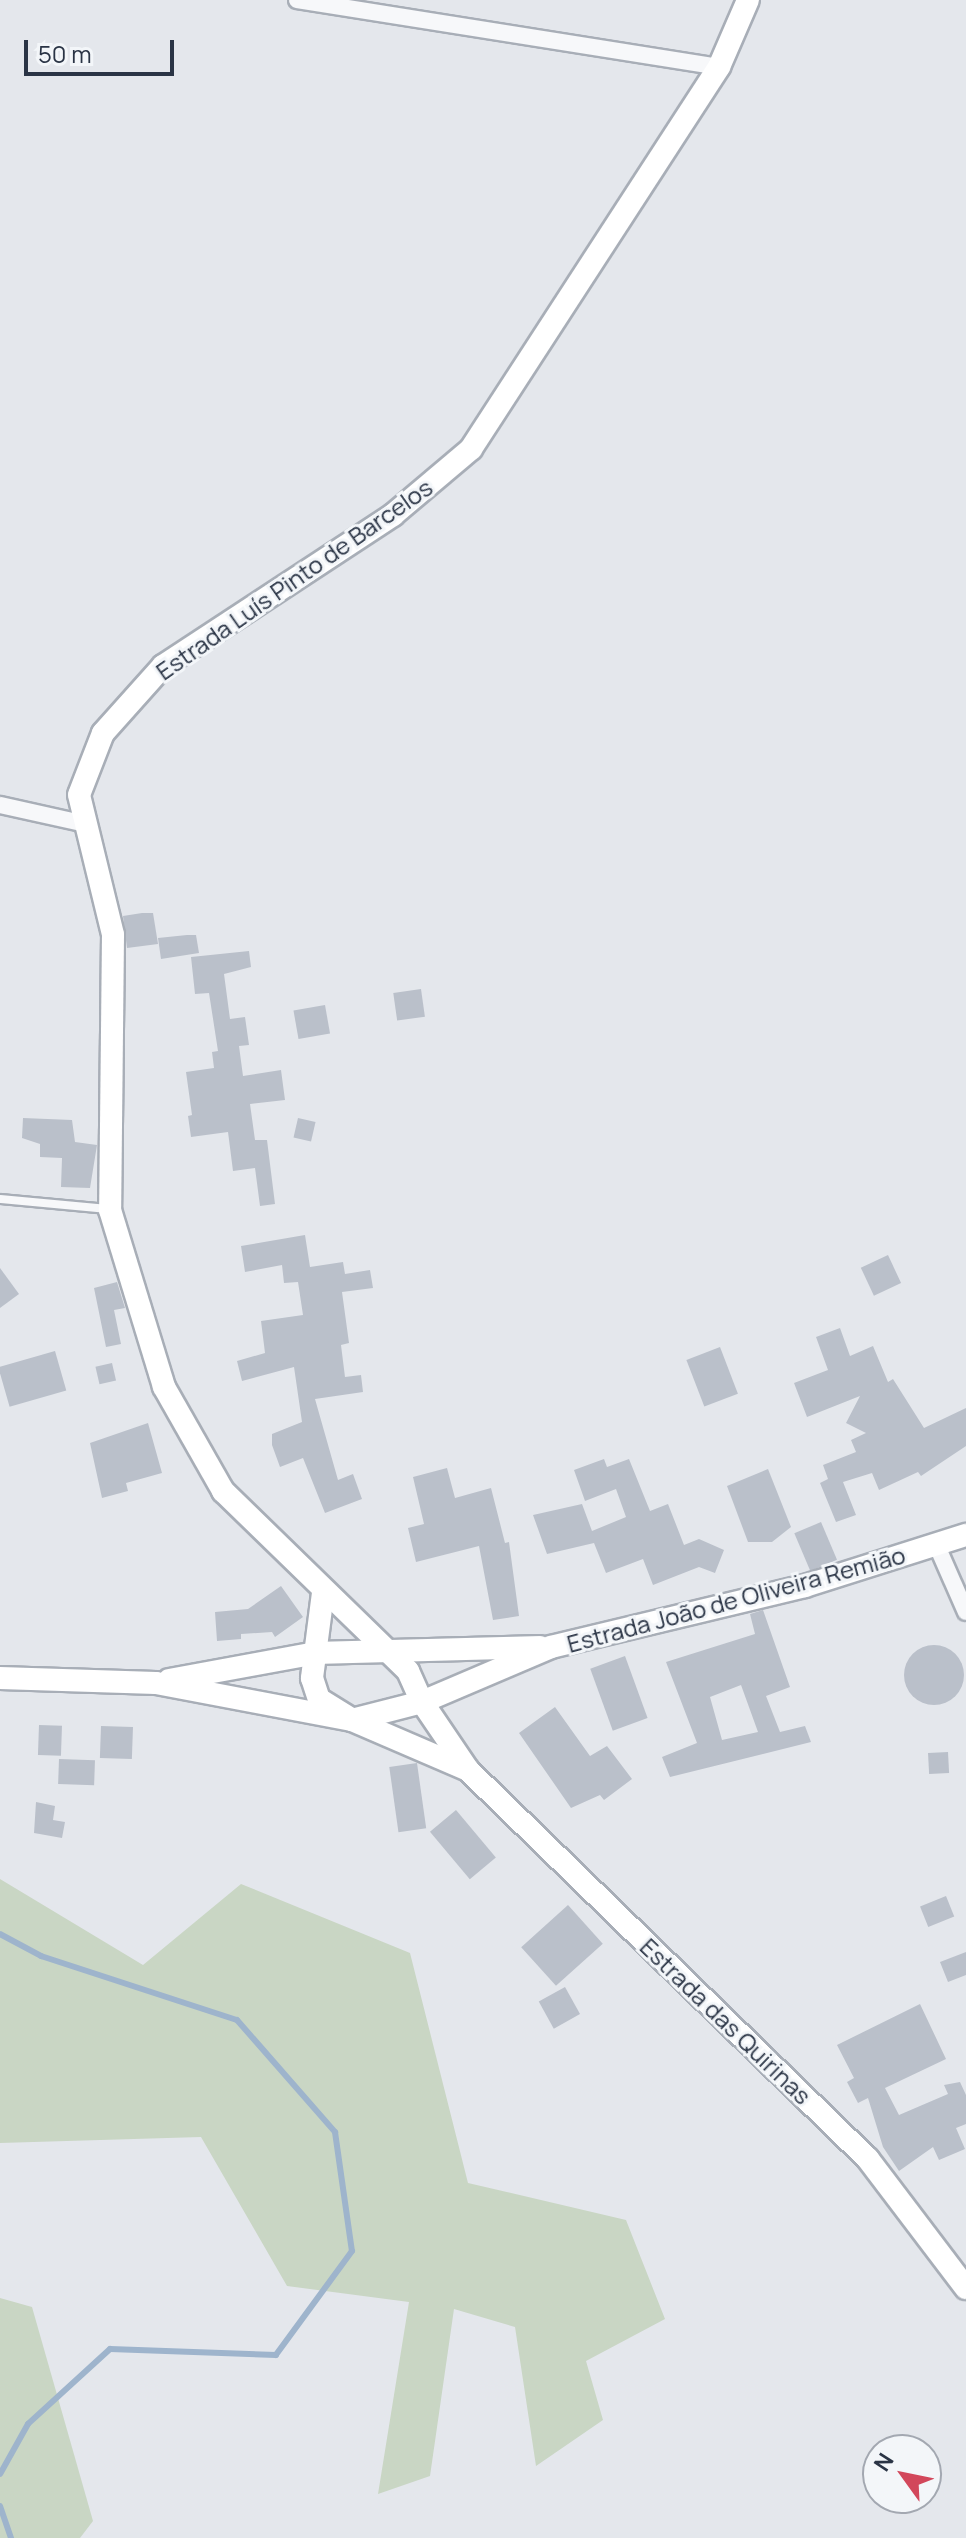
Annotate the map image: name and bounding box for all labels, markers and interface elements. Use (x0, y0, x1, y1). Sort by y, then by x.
scale bar (28, 24, 178, 74)
text: 50 m (38, 37, 92, 70)
street label: Estrada Luís Pinto de Barcelos (150, 472, 438, 686)
street label: Estrada João de Oliveira Remião (564, 1540, 908, 1658)
street label: Estrada das Quirinas (635, 1932, 817, 2110)
north arrow (862, 2434, 942, 2514)
text: N (867, 2447, 900, 2477)

